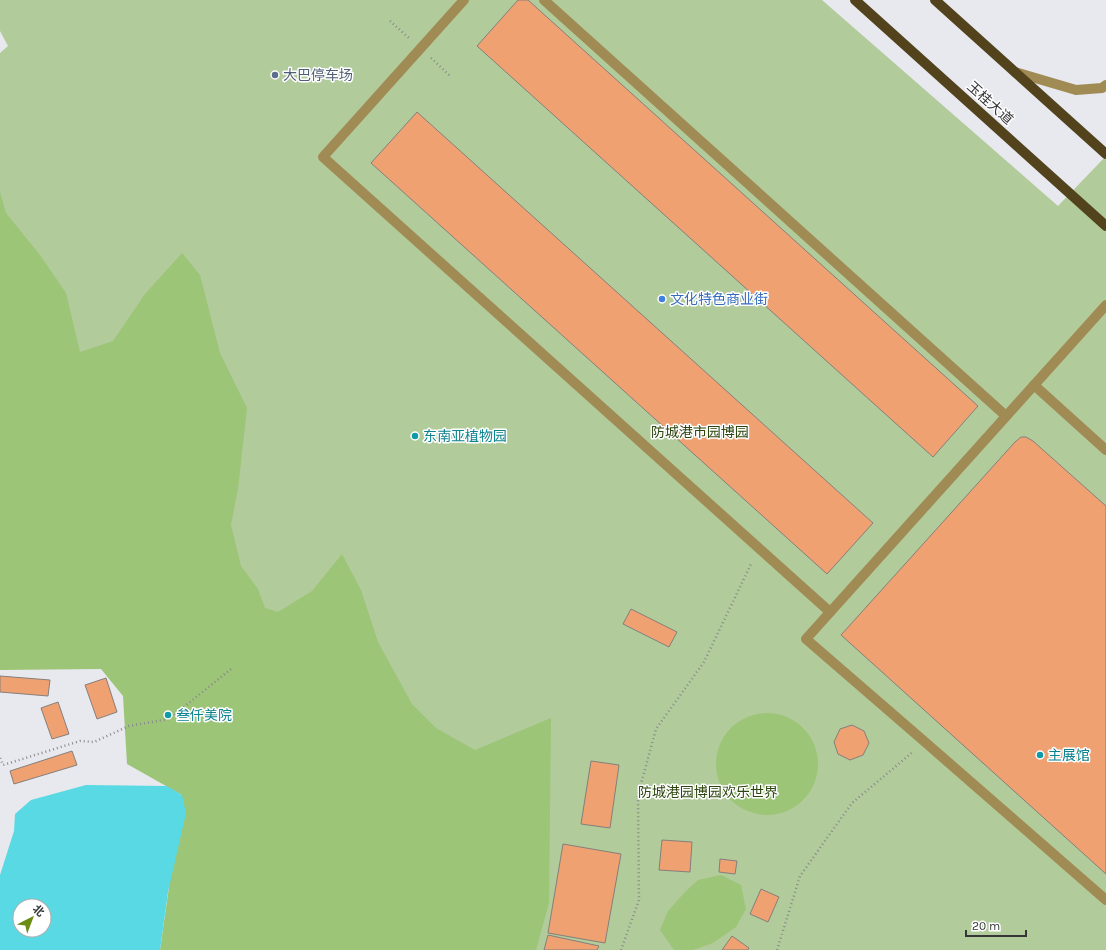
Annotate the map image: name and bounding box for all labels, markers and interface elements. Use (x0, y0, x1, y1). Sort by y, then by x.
place label: 大巴停车场 (283, 67, 353, 84)
marker: 大巴停车场 (270, 70, 280, 80)
street label: 玉桂大道 (964, 78, 1016, 128)
place label: 文化特色商业街 (670, 291, 768, 308)
marker: 文化特色商业街 (657, 294, 667, 304)
park label: 防城港市园博园 (651, 424, 749, 441)
place label: 东南亚植物园 (423, 428, 507, 445)
marker: 东南亚植物园 (410, 431, 420, 441)
place label: 叁仟美院 (176, 707, 232, 724)
marker: 叁仟美院 (163, 710, 173, 720)
place label: 主展馆 (1048, 747, 1090, 764)
marker: 主展馆 (1035, 750, 1045, 760)
park label: 防城港园博园欢乐世界 (638, 784, 778, 801)
north arrow (12, 898, 52, 938)
text: 北 (30, 902, 47, 919)
scale bar (966, 912, 1026, 938)
text: 20 m (972, 919, 1000, 933)

